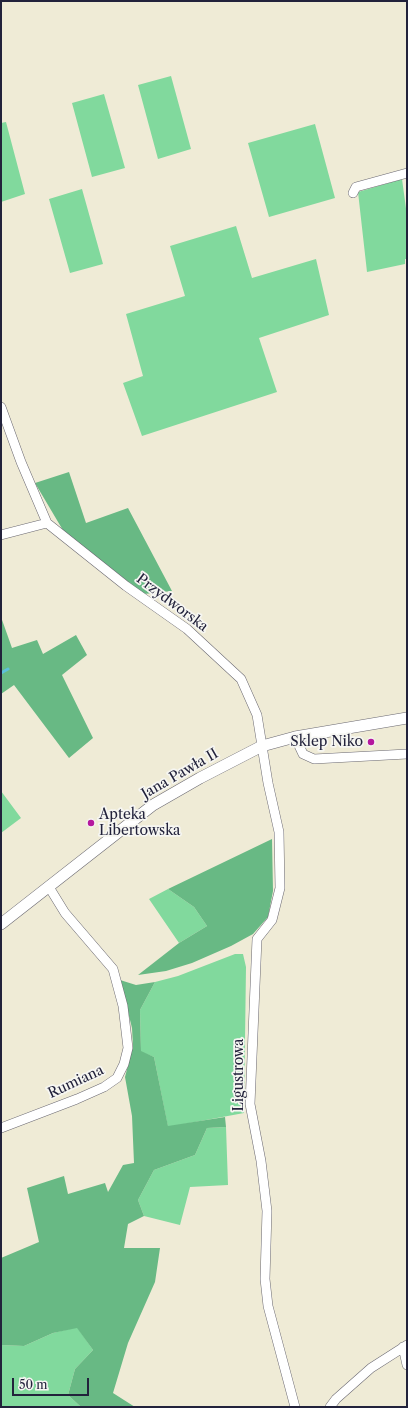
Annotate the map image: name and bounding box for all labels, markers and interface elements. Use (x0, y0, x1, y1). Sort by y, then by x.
street label: Przydworska (133, 571, 211, 635)
place label: Sklep Niko (290, 734, 363, 750)
marker: Sklep Niko (366, 737, 376, 747)
street label: Jana Pawła II (139, 745, 221, 803)
place label: Apteka Libertowska (99, 807, 180, 840)
marker: Apteka Libertowska (86, 818, 96, 828)
street label: Ligustrowa (231, 1039, 247, 1111)
street label: Rumiana (45, 1062, 107, 1102)
scale bar (14, 1370, 91, 1396)
text: 50 m (19, 1377, 48, 1392)

